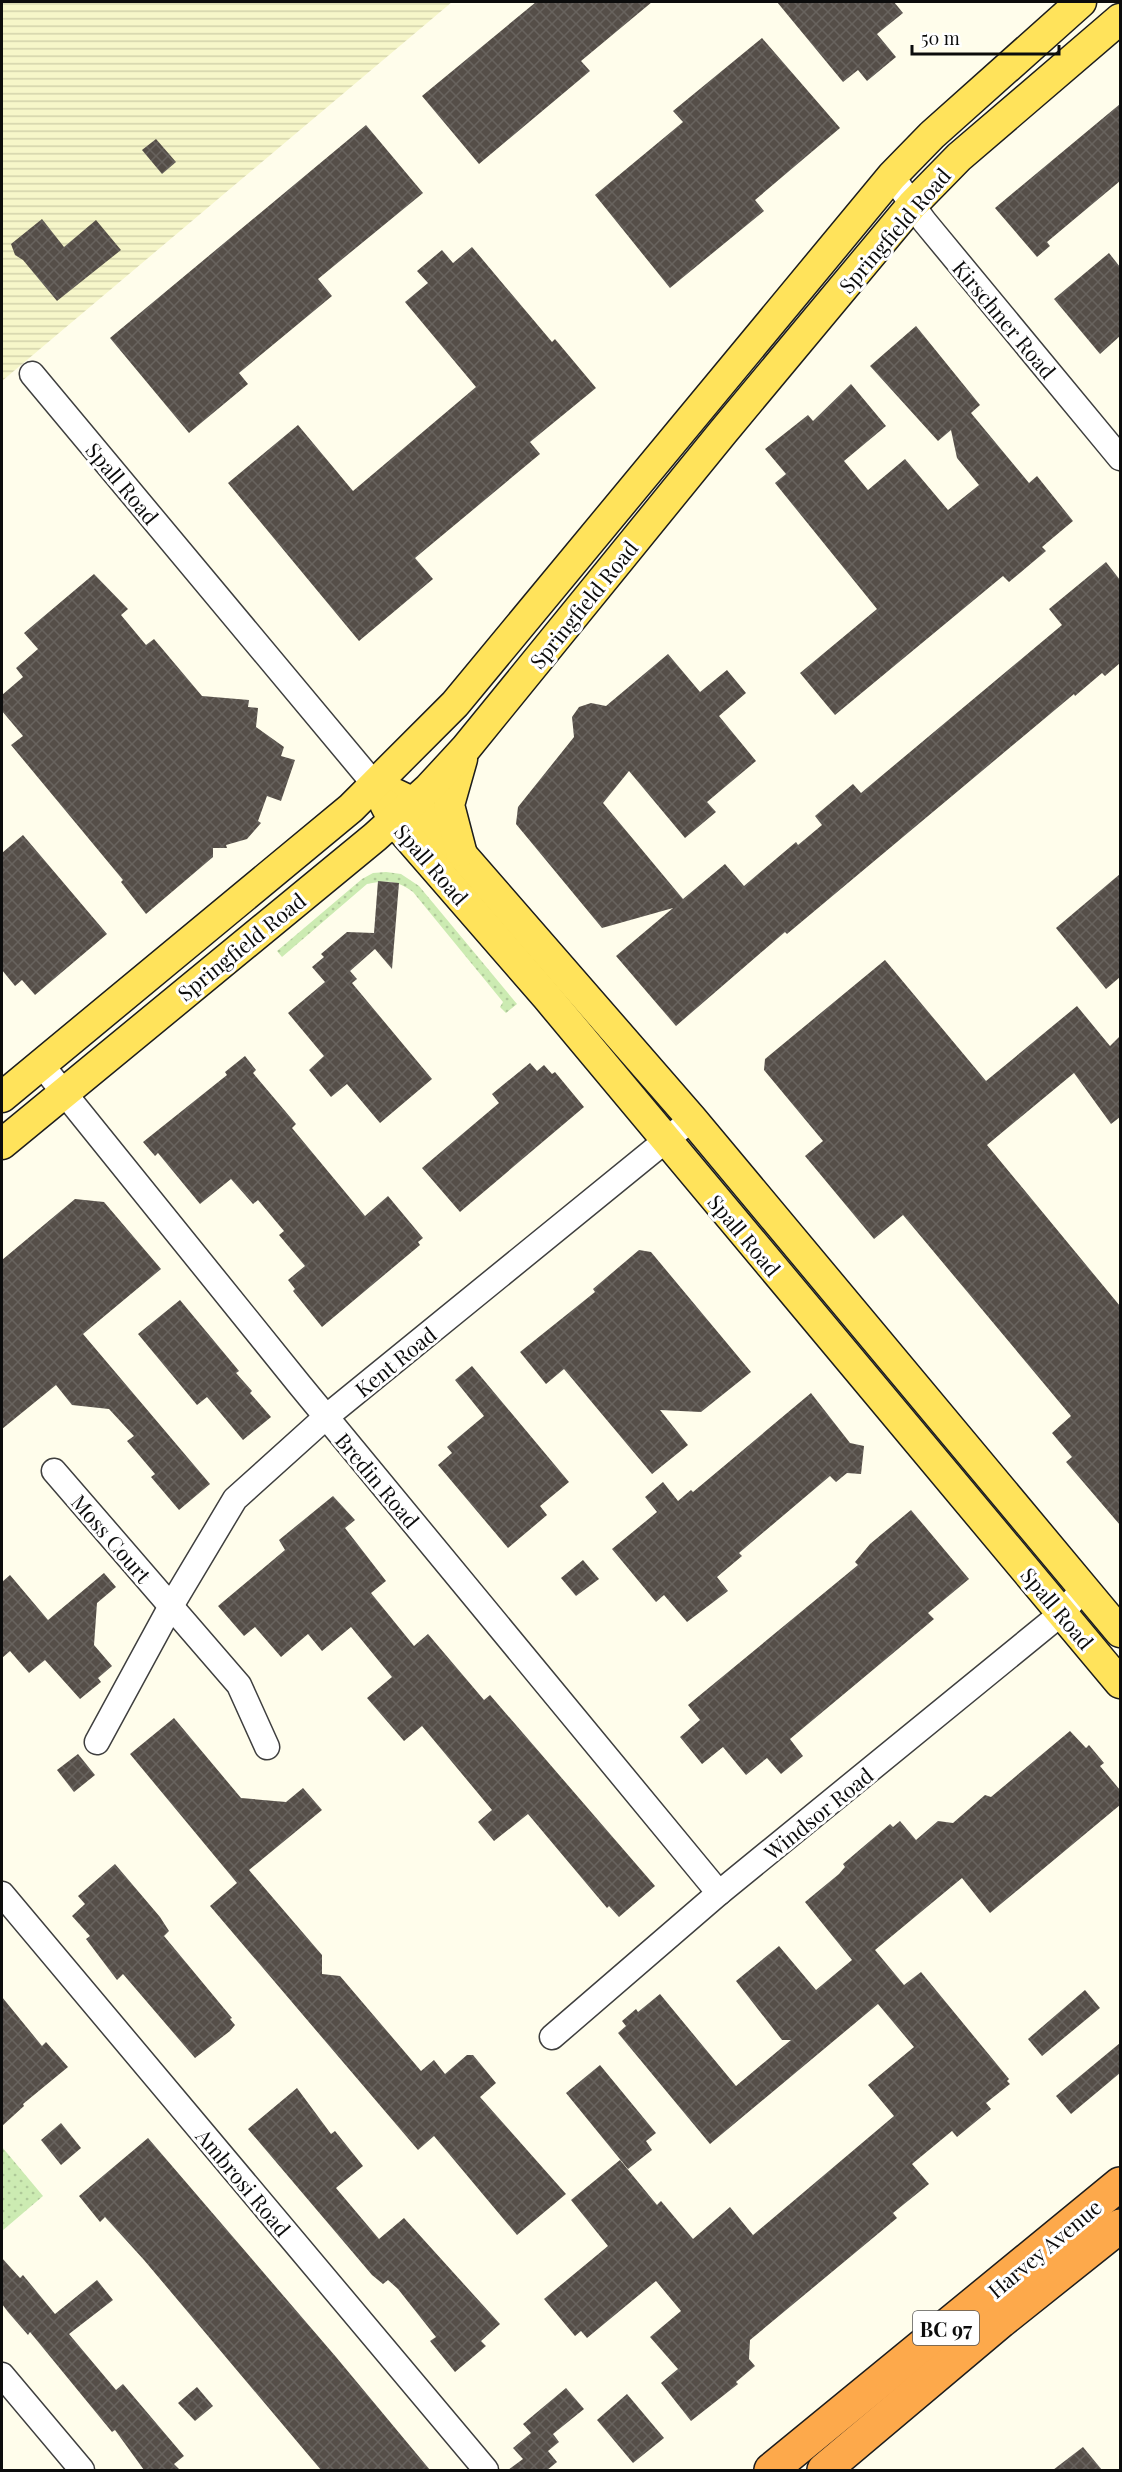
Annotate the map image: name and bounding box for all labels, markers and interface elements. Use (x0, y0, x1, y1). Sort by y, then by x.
scale bar (912, 18, 1059, 56)
text: 50 m (921, 26, 960, 50)
street label: Springfield Road (832, 162, 956, 298)
street label: Kirschner Road (947, 254, 1063, 384)
street label: Spall Road (80, 436, 166, 530)
street label: Springfield Road (523, 534, 643, 674)
street label: Spall Road (389, 817, 475, 911)
street label: Springfield Road (171, 886, 311, 1006)
street label: Spall Road (702, 1188, 788, 1282)
street label: Kent Road (348, 1320, 442, 1402)
street label: Bredin Road (330, 1426, 426, 1534)
street label: Moss Court (66, 1488, 158, 1588)
street label: Spall Road (1015, 1561, 1101, 1655)
street label: Windsor Road (757, 1761, 878, 1866)
street label: Ambrosi Road (190, 2121, 297, 2242)
street label: Harvey Avenue (981, 2192, 1107, 2304)
road number: BC 97 (913, 2311, 979, 2345)

